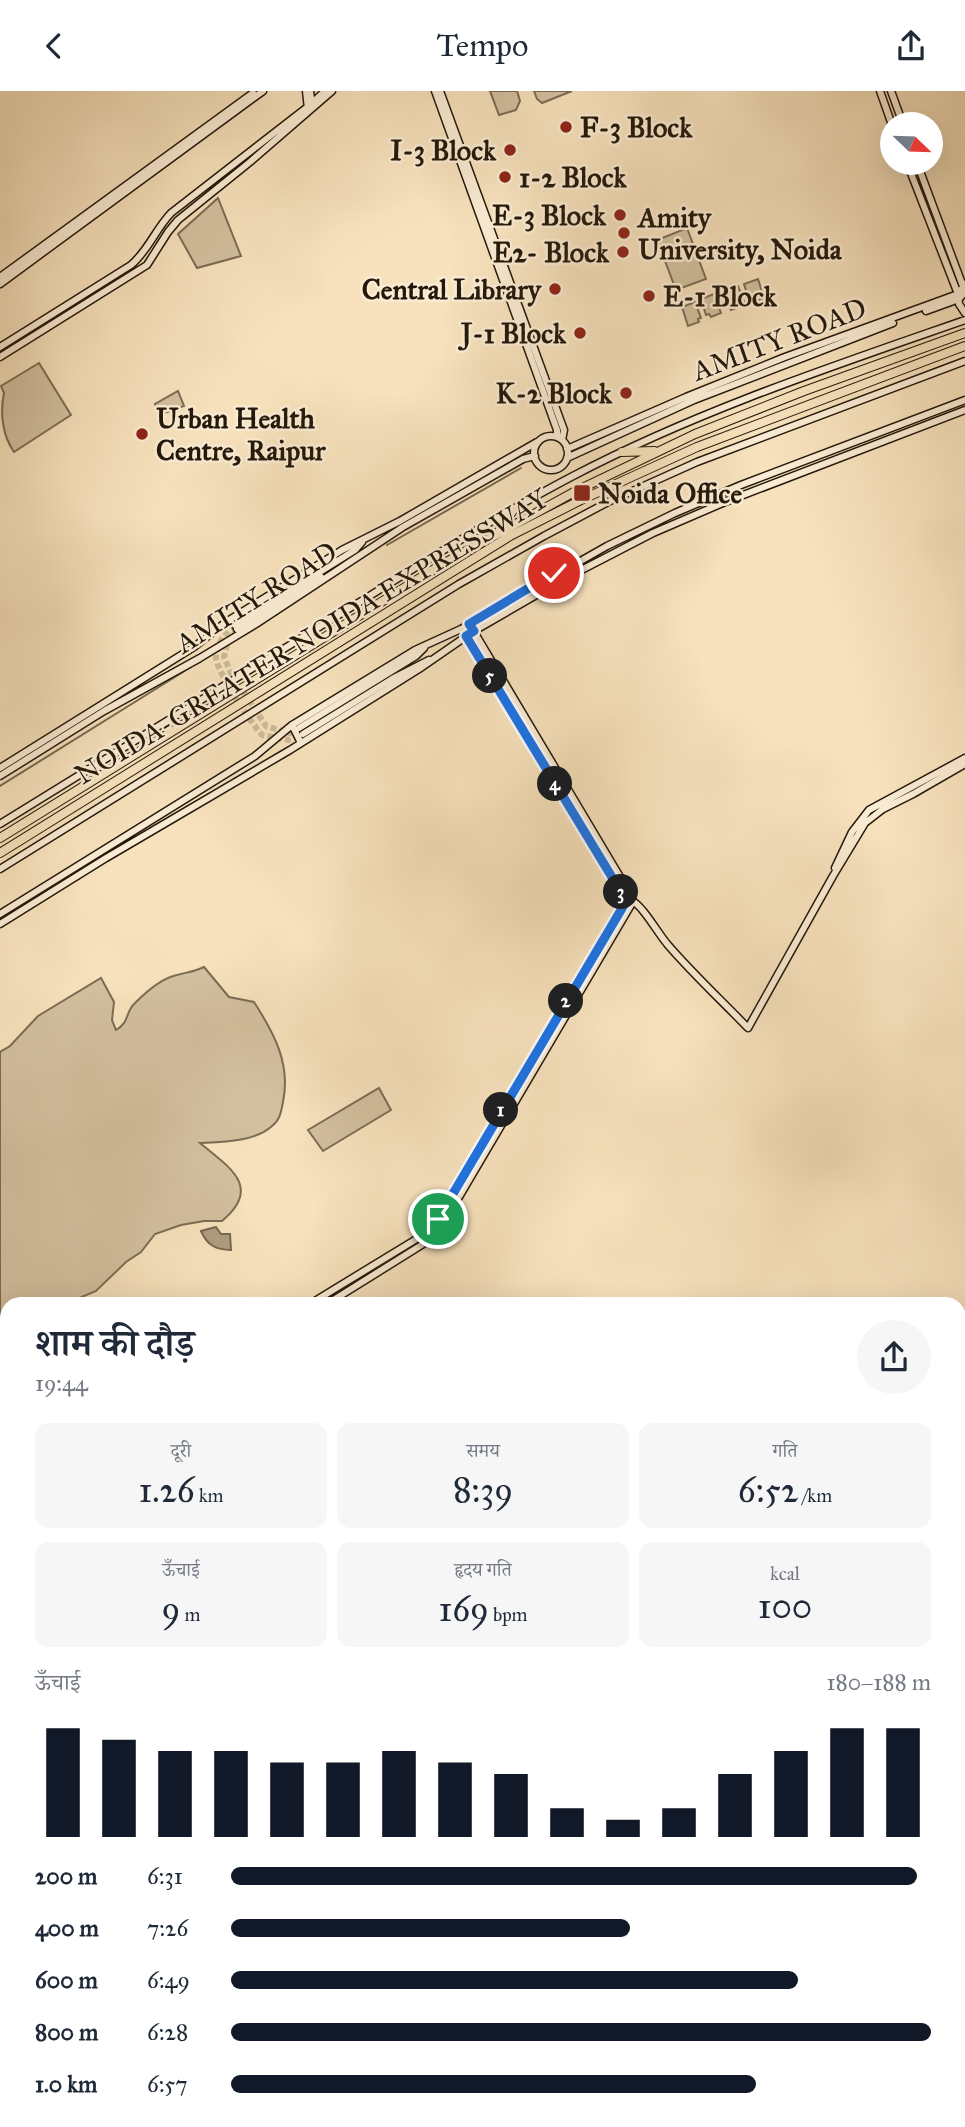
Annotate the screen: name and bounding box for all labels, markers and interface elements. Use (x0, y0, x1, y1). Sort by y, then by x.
text: Tempo (437, 26, 528, 65)
icon: back (35, 27, 73, 65)
icon: share (892, 27, 930, 65)
place label: F-3 Block (580, 110, 693, 145)
north arrow (880, 112, 943, 175)
map controls (880, 112, 943, 175)
marker: F-3 Block (558, 119, 574, 135)
place label: I-3 Block (390, 133, 497, 168)
marker: I-3 Block (502, 142, 518, 158)
place label: 1-2 Block (519, 160, 628, 195)
marker: 1-2 Block (497, 169, 513, 185)
place label: E-3 Block (492, 198, 607, 233)
place label: Amity University, Noida (636, 200, 843, 267)
marker: E-3 Block (612, 207, 628, 223)
marker: Amity University, Noida (616, 225, 632, 241)
place label: E2- Block (493, 235, 610, 270)
marker: E2- Block (615, 244, 631, 260)
place label: Central Library (362, 272, 542, 307)
place label: E-1 Block (663, 279, 778, 314)
marker: Central Library (547, 281, 563, 297)
marker: E-1 Block (641, 288, 657, 304)
street label: AMITY ROAD (686, 290, 871, 389)
place label: J-1 Block (457, 316, 567, 351)
marker: J-1 Block (572, 325, 588, 341)
place label: K-2 Block (496, 376, 613, 411)
marker: K-2 Block (618, 385, 634, 401)
place label: Urban Health Centre, Raipur (156, 401, 326, 468)
marker: Urban Health Centre, Raipur (134, 426, 150, 442)
place label: Noida Office (598, 476, 742, 511)
street label: NOIDA-GREATER NOIDA EXPRESSWAY (68, 480, 555, 792)
marker: Noida Office (572, 483, 592, 503)
street label: AMITY ROAD (168, 534, 343, 661)
pin (524, 543, 584, 603)
icon: check (535, 554, 573, 592)
pin: 5 (472, 659, 508, 693)
text: 5 (485, 664, 494, 687)
pin: 4 (538, 767, 572, 801)
text: 4 (549, 772, 560, 795)
pin: 3 (604, 875, 638, 909)
text: 3 (617, 880, 624, 903)
pin: 2 (548, 983, 584, 1019)
text: 2 (561, 989, 570, 1012)
pin: 1 (484, 1093, 518, 1127)
text: 1 (497, 1098, 504, 1121)
pin (408, 1189, 468, 1249)
icon: arrive (419, 1200, 457, 1238)
text: शाम की दौड़ (35, 1320, 194, 1366)
button: share (857, 1320, 931, 1394)
text: 19:44 (35, 1369, 88, 1397)
text: दूरी (171, 1439, 191, 1462)
text: समय (466, 1439, 500, 1462)
text: गति (773, 1439, 797, 1462)
text: 1.26 (138, 1469, 195, 1512)
text: 8:39 (453, 1469, 513, 1512)
text: 6:52 (738, 1469, 798, 1512)
text: km (195, 1484, 224, 1507)
text: /km (798, 1484, 832, 1507)
text: ऊँचाई (162, 1558, 200, 1581)
text: हृदय गति (454, 1558, 512, 1581)
text: kcal (770, 1562, 800, 1585)
text: 100 (758, 1585, 812, 1628)
text: 9 (162, 1588, 180, 1631)
text: 169 (438, 1588, 489, 1631)
text: m (180, 1603, 200, 1626)
text: bpm (489, 1603, 528, 1626)
text: ऊँचाई (35, 1668, 80, 1696)
text: 180–188 m (826, 1668, 931, 1696)
text: 200 m (35, 1862, 97, 1890)
text: 6:31 (147, 1862, 183, 1890)
text: 400 m (35, 1914, 99, 1942)
text: 7:26 (147, 1914, 188, 1942)
text: 600 m (35, 1966, 98, 1994)
text: 6:49 (147, 1966, 190, 1994)
text: 800 m (35, 2018, 98, 2046)
text: 6:28 (147, 2018, 188, 2046)
text: 1.0 km (35, 2070, 97, 2098)
text: 6:57 (147, 2070, 188, 2098)

